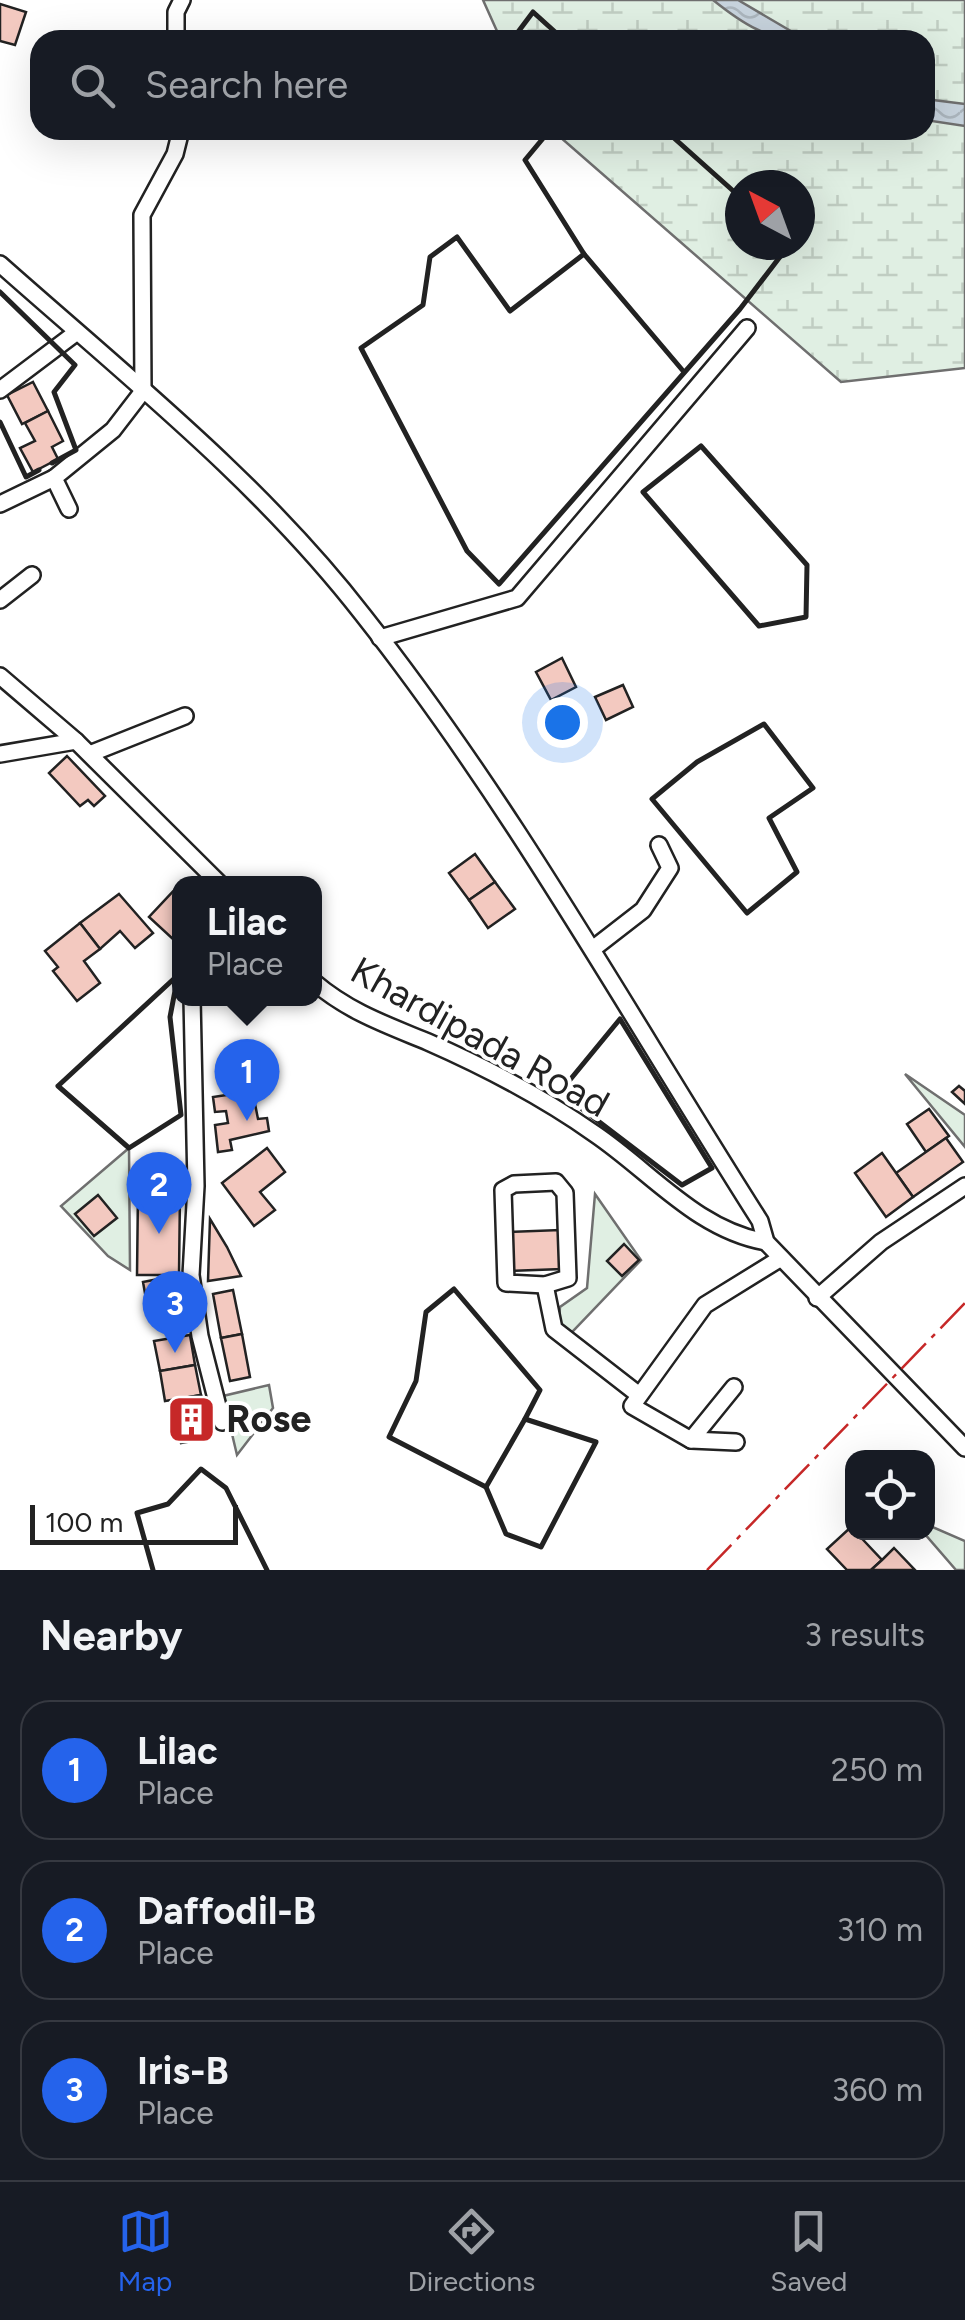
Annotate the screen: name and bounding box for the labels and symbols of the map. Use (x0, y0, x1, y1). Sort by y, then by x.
north arrow (725, 170, 815, 260)
your location (537, 697, 588, 748)
street label: Khardipada Road (343, 947, 617, 1127)
pin: 1 (214, 1038, 280, 1121)
pin: 2 (126, 1152, 192, 1234)
pin: 3 (142, 1270, 208, 1353)
building icon: Rose (165, 1393, 217, 1445)
place label: Rose (226, 1396, 311, 1442)
scale bar (30, 1500, 238, 1544)

